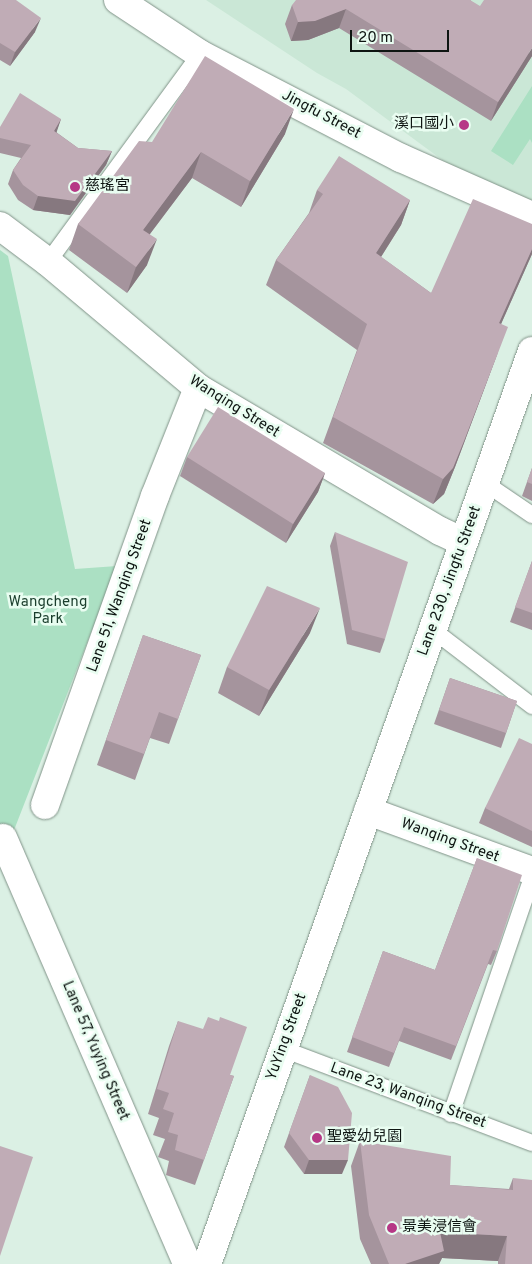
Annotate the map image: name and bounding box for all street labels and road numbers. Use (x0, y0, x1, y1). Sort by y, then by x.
street label: Jingfu Street (278, 87, 364, 143)
street label: Wanqing Street (185, 372, 283, 442)
street label: Lane 230, Jingfu Street (414, 504, 486, 658)
street label: Lane 51, Wanqing Street (84, 517, 156, 675)
street label: Wanqing Street (398, 815, 502, 867)
street label: Lane 57, Yuying Street (57, 978, 133, 1124)
street label: YuYing Street (263, 991, 311, 1083)
street label: Lane 23, Wanqing Street (327, 1059, 489, 1133)

